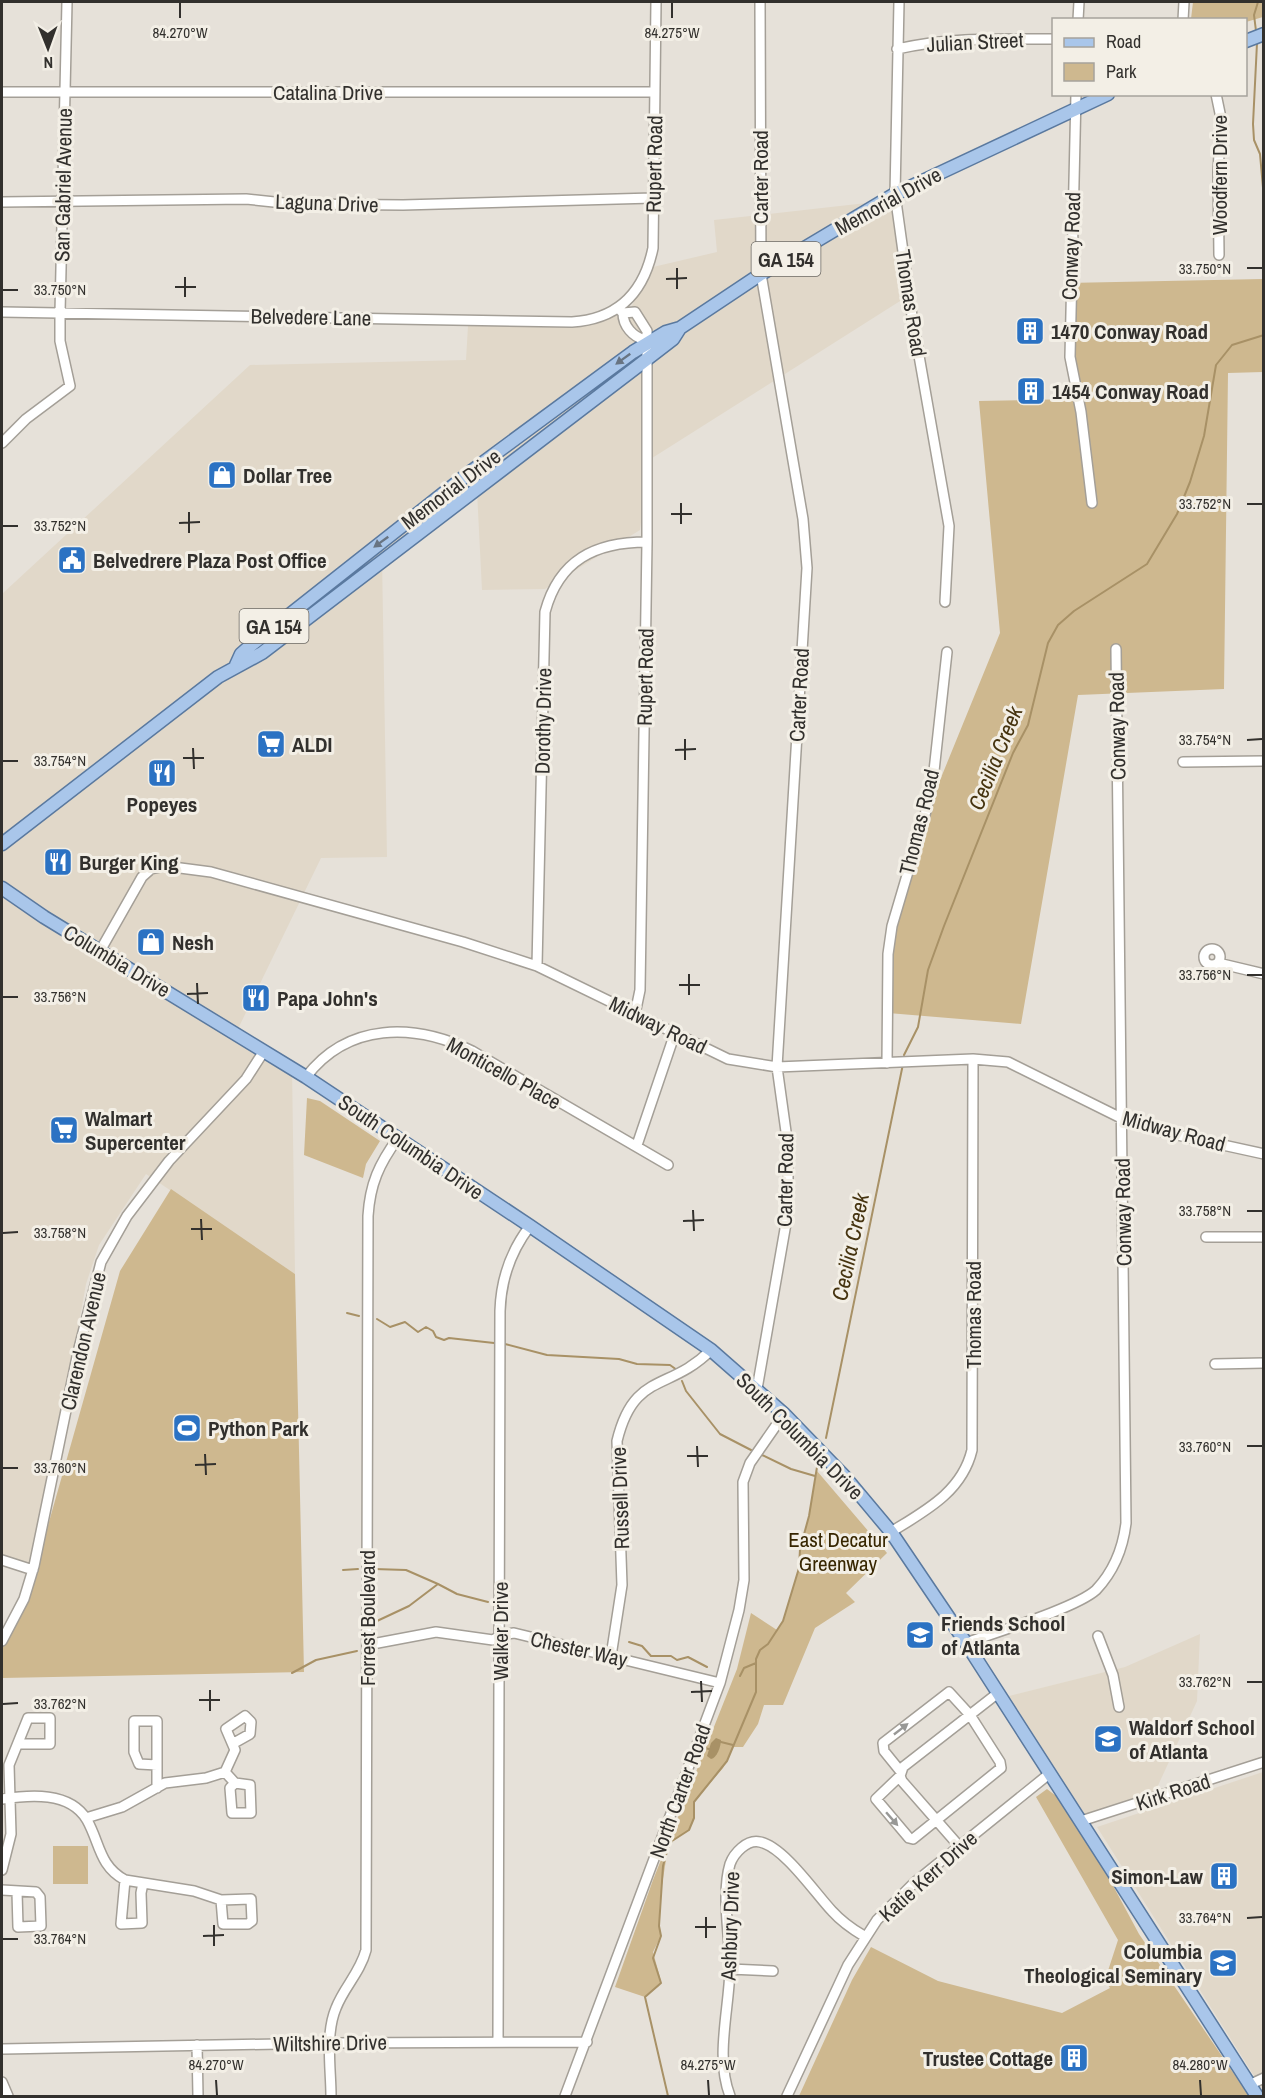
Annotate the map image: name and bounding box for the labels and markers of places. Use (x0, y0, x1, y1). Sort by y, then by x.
building icon: 1470 Conway Road (1014, 315, 1046, 347)
place label: 1470 Conway Road (1051, 317, 1208, 346)
building icon: 1454 Conway Road (1015, 375, 1047, 407)
place label: 1454 Conway Road (1052, 377, 1209, 406)
shop icon: Dollar Tree (206, 459, 238, 491)
place label: Dollar Tree (243, 461, 332, 490)
public building icon: Belvedrere Plaza Post Office (56, 544, 88, 576)
place label: Belvedrere Plaza Post Office (93, 546, 327, 575)
supermarket icon: ALDI (255, 728, 287, 760)
place label: ALDI (292, 730, 332, 759)
restaurant icon: Popeyes (146, 757, 178, 789)
place label: Popeyes (127, 790, 197, 819)
restaurant icon: Burger King (42, 846, 74, 878)
place label: Burger King (79, 848, 179, 877)
shop icon: Nesh (135, 926, 167, 958)
place label: Nesh (172, 928, 214, 957)
restaurant icon: Papa John's (240, 982, 272, 1014)
place label: Papa John's (277, 984, 378, 1013)
place label: Walmart Supercenter (85, 1104, 186, 1157)
supermarket icon: Walmart Supercenter (48, 1114, 80, 1146)
sports icon: Python Park (171, 1412, 203, 1444)
place label: Python Park (208, 1414, 309, 1443)
place label: Friends School of Atlanta (941, 1609, 1065, 1662)
school or university icon: Friends School of Atlanta (904, 1619, 936, 1651)
place label: Waldorf School of Atlanta (1129, 1713, 1255, 1766)
school or university icon: Waldorf School of Atlanta (1092, 1723, 1124, 1755)
building icon: Simon-Law (1208, 1860, 1240, 1892)
place label: Simon-Law (1111, 1862, 1204, 1891)
place label: Columbia Theological Seminary (1024, 1937, 1202, 1990)
school or university icon: Columbia Theological Seminary (1207, 1947, 1239, 1979)
building icon: Trustee Cottage (1058, 2042, 1090, 2074)
place label: Trustee Cottage (923, 2044, 1053, 2073)

